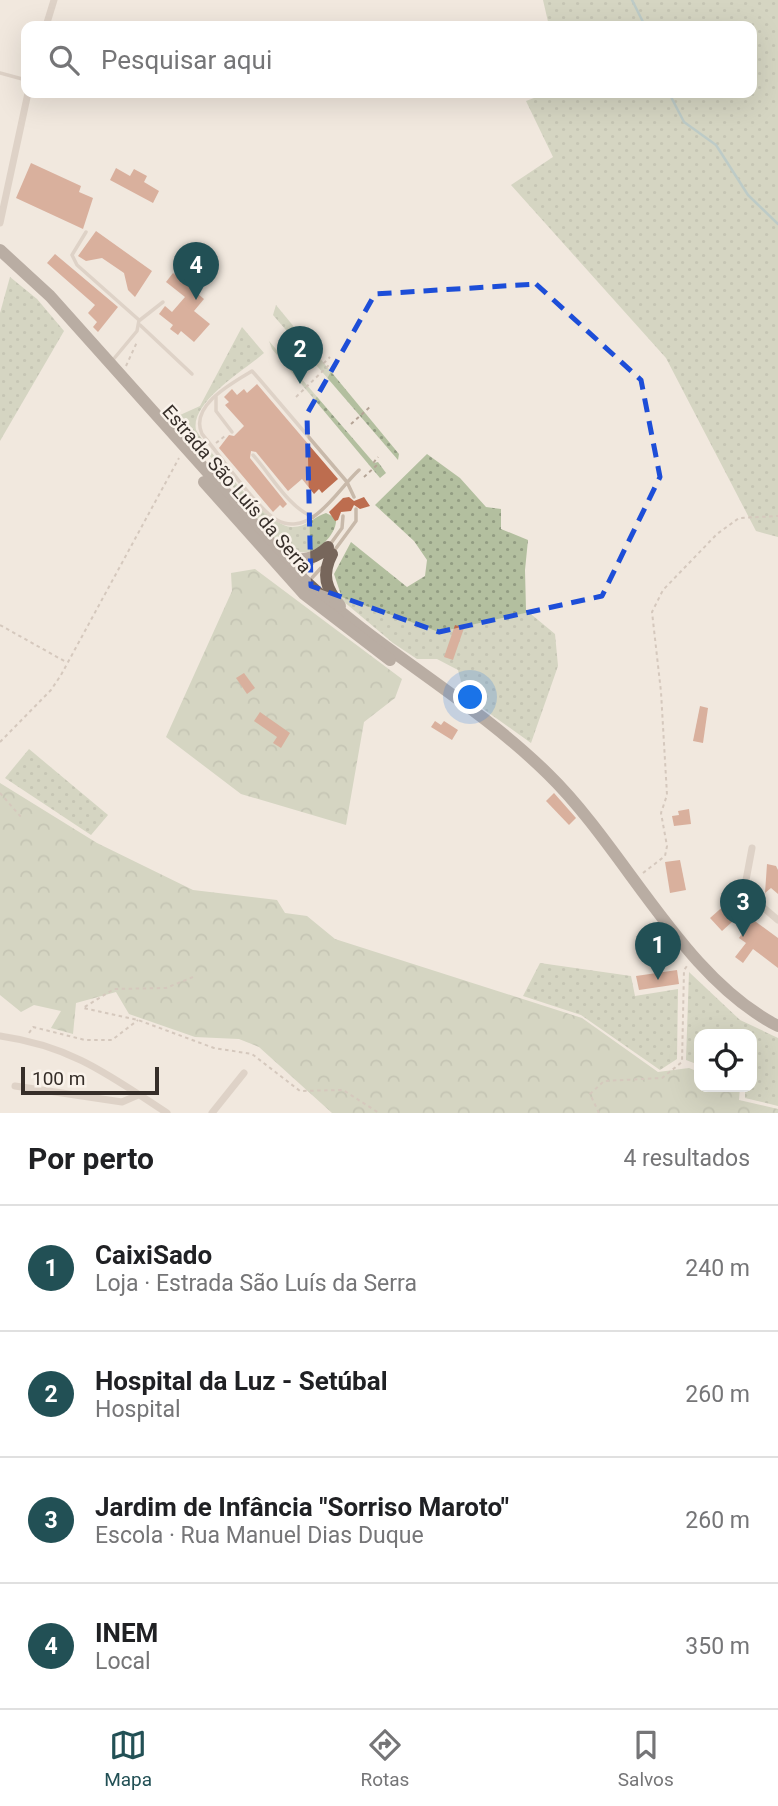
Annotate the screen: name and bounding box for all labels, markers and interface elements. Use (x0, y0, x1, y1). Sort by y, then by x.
search box (21, 21, 757, 98)
icon: search (45, 41, 83, 79)
text: Pesquisar aqui (101, 45, 272, 75)
pin: 4 (173, 242, 219, 300)
pin: 2 (277, 326, 323, 384)
street label: Estrada São Luís da Serra (158, 400, 316, 578)
your location (453, 680, 487, 714)
pin: 3 (720, 879, 766, 937)
pin: 1 (635, 922, 681, 980)
map controls (694, 1029, 757, 1092)
button: locate (694, 1029, 757, 1092)
scale bar (21, 1064, 159, 1096)
text: 100 m (32, 1067, 85, 1090)
text: Por perto (28, 1141, 154, 1176)
text: 4 resultados (623, 1145, 750, 1172)
text: CaixiSado (95, 1240, 212, 1270)
text: 1 (44, 1255, 58, 1282)
text: 240 m (685, 1255, 750, 1282)
text: Loja · Estrada São Luís da Serra (95, 1270, 417, 1297)
text: Hospital da Luz - Setúbal (95, 1366, 388, 1396)
text: 2 (44, 1381, 58, 1408)
text: 260 m (685, 1381, 750, 1408)
text: Hospital (95, 1396, 181, 1423)
text: Jardim de Infância "Sorriso Maroto" (95, 1492, 509, 1522)
text: 3 (44, 1507, 58, 1534)
text: 260 m (685, 1507, 750, 1534)
text: Escola · Rua Manuel Dias Duque (95, 1522, 424, 1549)
text: INEM (95, 1618, 158, 1648)
text: 4 (44, 1633, 58, 1660)
text: 350 m (685, 1633, 750, 1660)
text: Local (95, 1648, 151, 1675)
tab: Mapa (104, 1726, 152, 1791)
tab: Rotas (361, 1726, 409, 1791)
tab: Salvos (618, 1726, 674, 1791)

